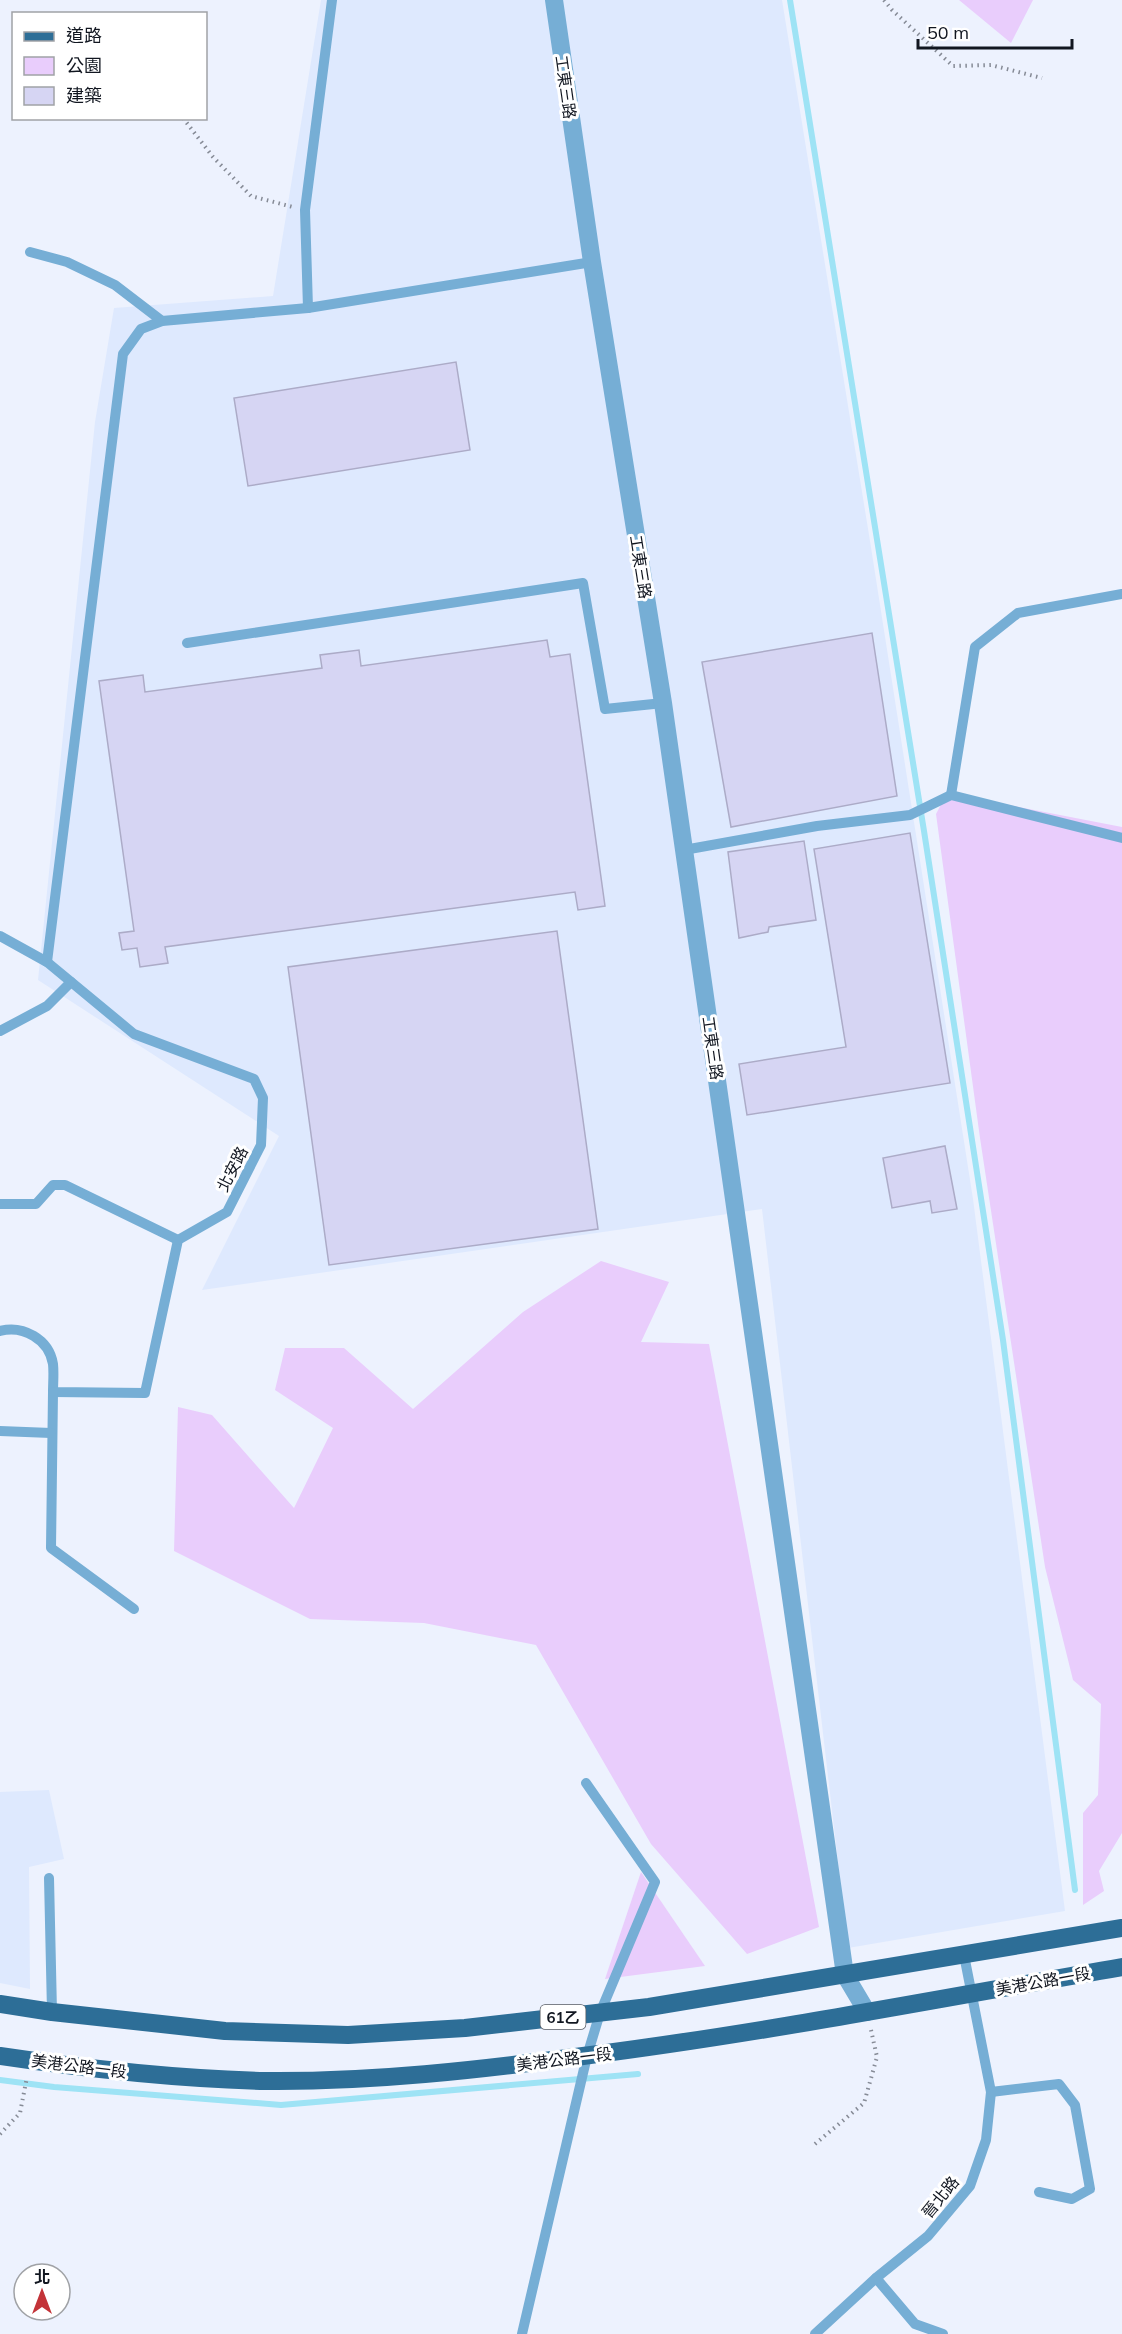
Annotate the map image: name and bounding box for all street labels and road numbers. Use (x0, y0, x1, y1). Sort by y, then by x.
street label: 工東三路 (552, 54, 580, 120)
street label: 工東三路 (626, 534, 656, 600)
street label: 工東三路 (699, 1015, 727, 1081)
street label: 北安路 (212, 1143, 252, 1195)
street label: 美港公路一段 (994, 1963, 1092, 1999)
road number: 61乙 (540, 2005, 586, 2029)
street label: 美港公路一段 (515, 2043, 613, 2075)
street label: 美港公路一段 (30, 2050, 128, 2082)
street label: 晉北路 (917, 2172, 963, 2222)

